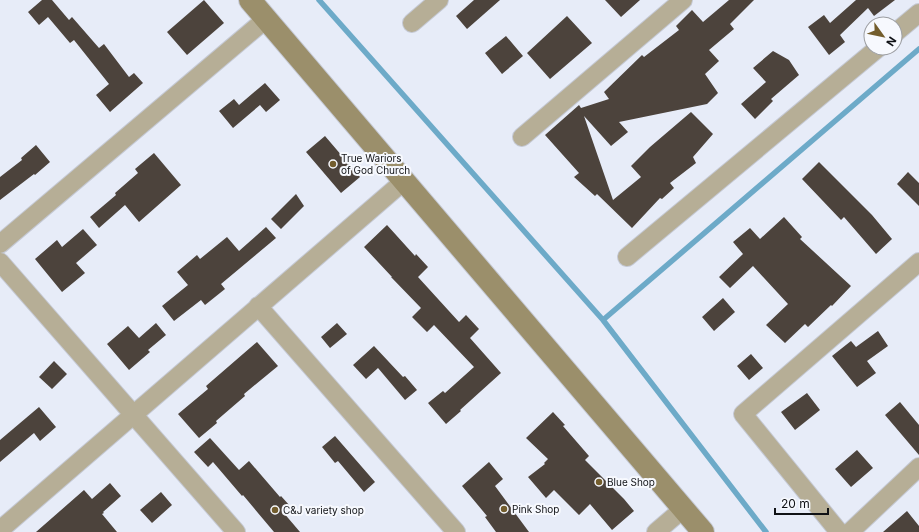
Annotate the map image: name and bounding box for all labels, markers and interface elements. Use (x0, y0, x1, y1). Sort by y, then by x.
north arrow (863, 16, 903, 56)
text: N (883, 34, 900, 49)
place label: True Wariors of God Church (341, 152, 410, 176)
marker: True Wariors of God Church (328, 159, 338, 169)
place label: Blue Shop (607, 476, 655, 488)
marker: Blue Shop (594, 477, 604, 487)
scale bar (775, 490, 828, 516)
text: 20 m (781, 496, 810, 511)
place label: Pink Shop (512, 503, 559, 515)
place label: C&J variety shop (283, 504, 364, 516)
marker: Pink Shop (499, 504, 509, 514)
marker: C&J variety shop (270, 505, 280, 515)

